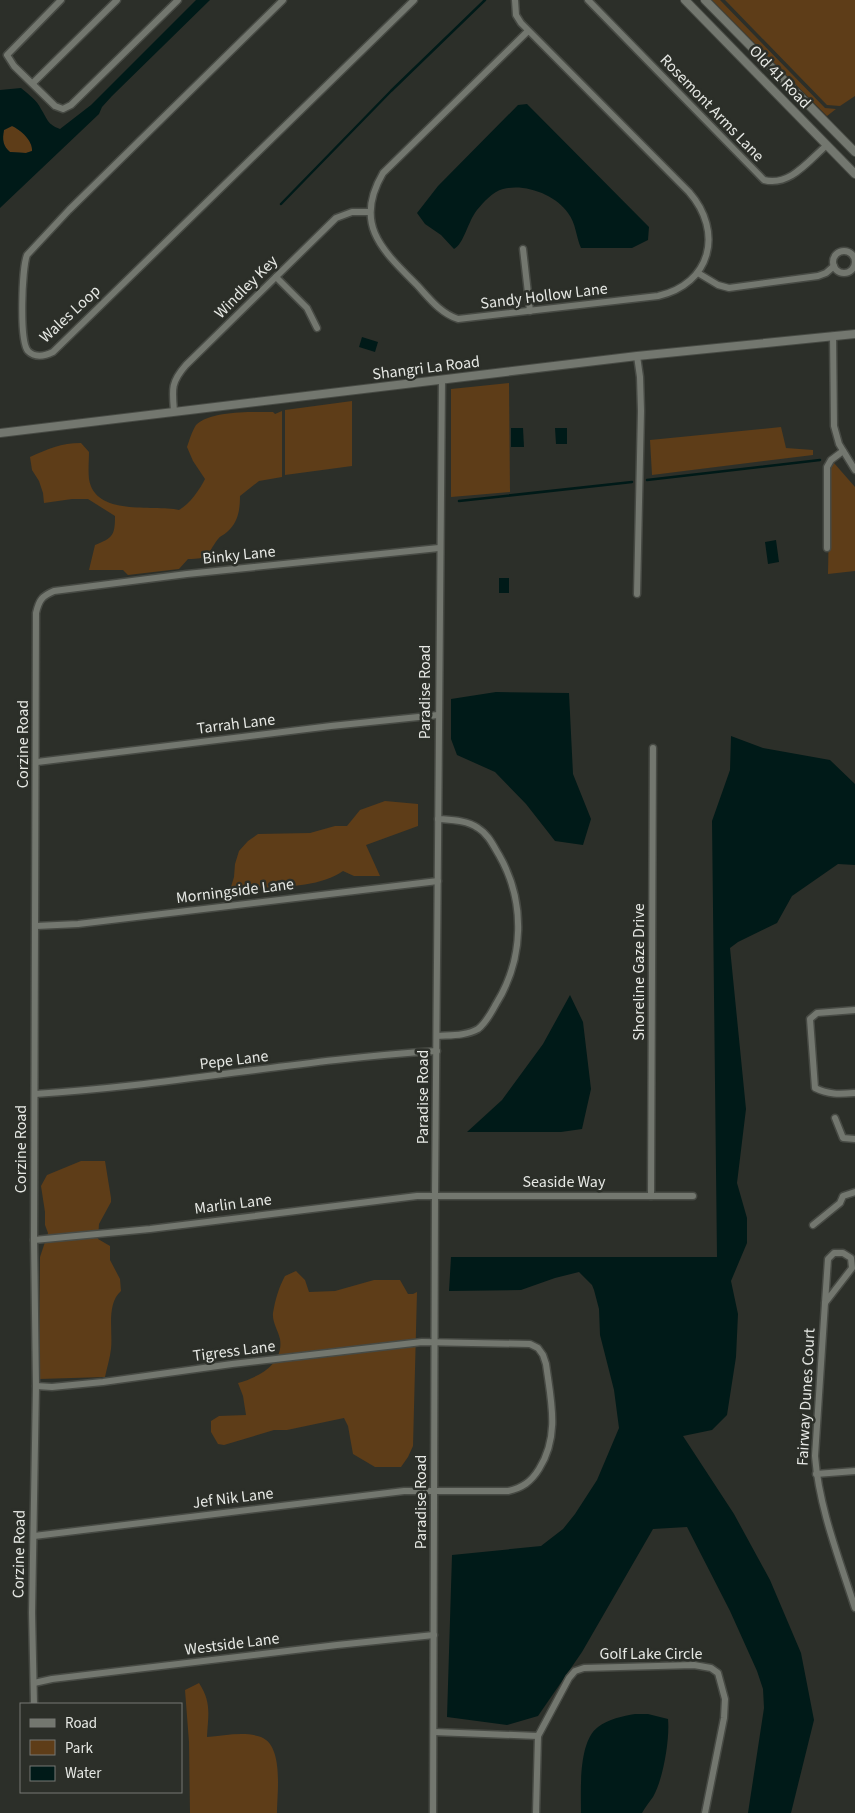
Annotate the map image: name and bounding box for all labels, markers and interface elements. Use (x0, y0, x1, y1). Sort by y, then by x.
street label: Old 41 Road (744, 41, 816, 113)
street label: Rosemont Arms Lane (655, 49, 769, 167)
street label: Windley Key (209, 250, 283, 324)
street label: Sandy Hollow Lane (479, 277, 609, 315)
street label: Wales Loop (35, 280, 105, 348)
street label: Shangri La Road (371, 350, 481, 386)
street label: Binky Lane (201, 540, 277, 570)
street label: Paradise Road (414, 645, 436, 739)
street label: Corzine Road (12, 700, 34, 788)
street label: Tarrah Lane (196, 708, 276, 740)
street label: Morningside Lane (175, 873, 295, 909)
street label: Shoreline Gaze Drive (628, 903, 650, 1041)
street label: Pepe Lane (198, 1045, 270, 1075)
street label: Paradise Road (412, 1050, 434, 1144)
street label: Corzine Road (10, 1105, 32, 1193)
street label: Seaside Way (523, 1171, 606, 1193)
street label: Marlin Lane (193, 1188, 273, 1220)
street label: Fairway Dunes Court (791, 1327, 821, 1466)
street label: Tigress Lane (191, 1335, 277, 1367)
street label: Paradise Road (410, 1455, 432, 1549)
street label: Jef Nik Lane (191, 1482, 275, 1514)
street label: Corzine Road (7, 1510, 31, 1598)
street label: Westside Lane (183, 1627, 281, 1661)
street label: Golf Lake Circle (600, 1643, 702, 1665)
legend (20, 1703, 182, 1793)
text: Road (65, 1713, 97, 1734)
text: Park (65, 1738, 94, 1759)
text: Water (65, 1763, 102, 1784)

